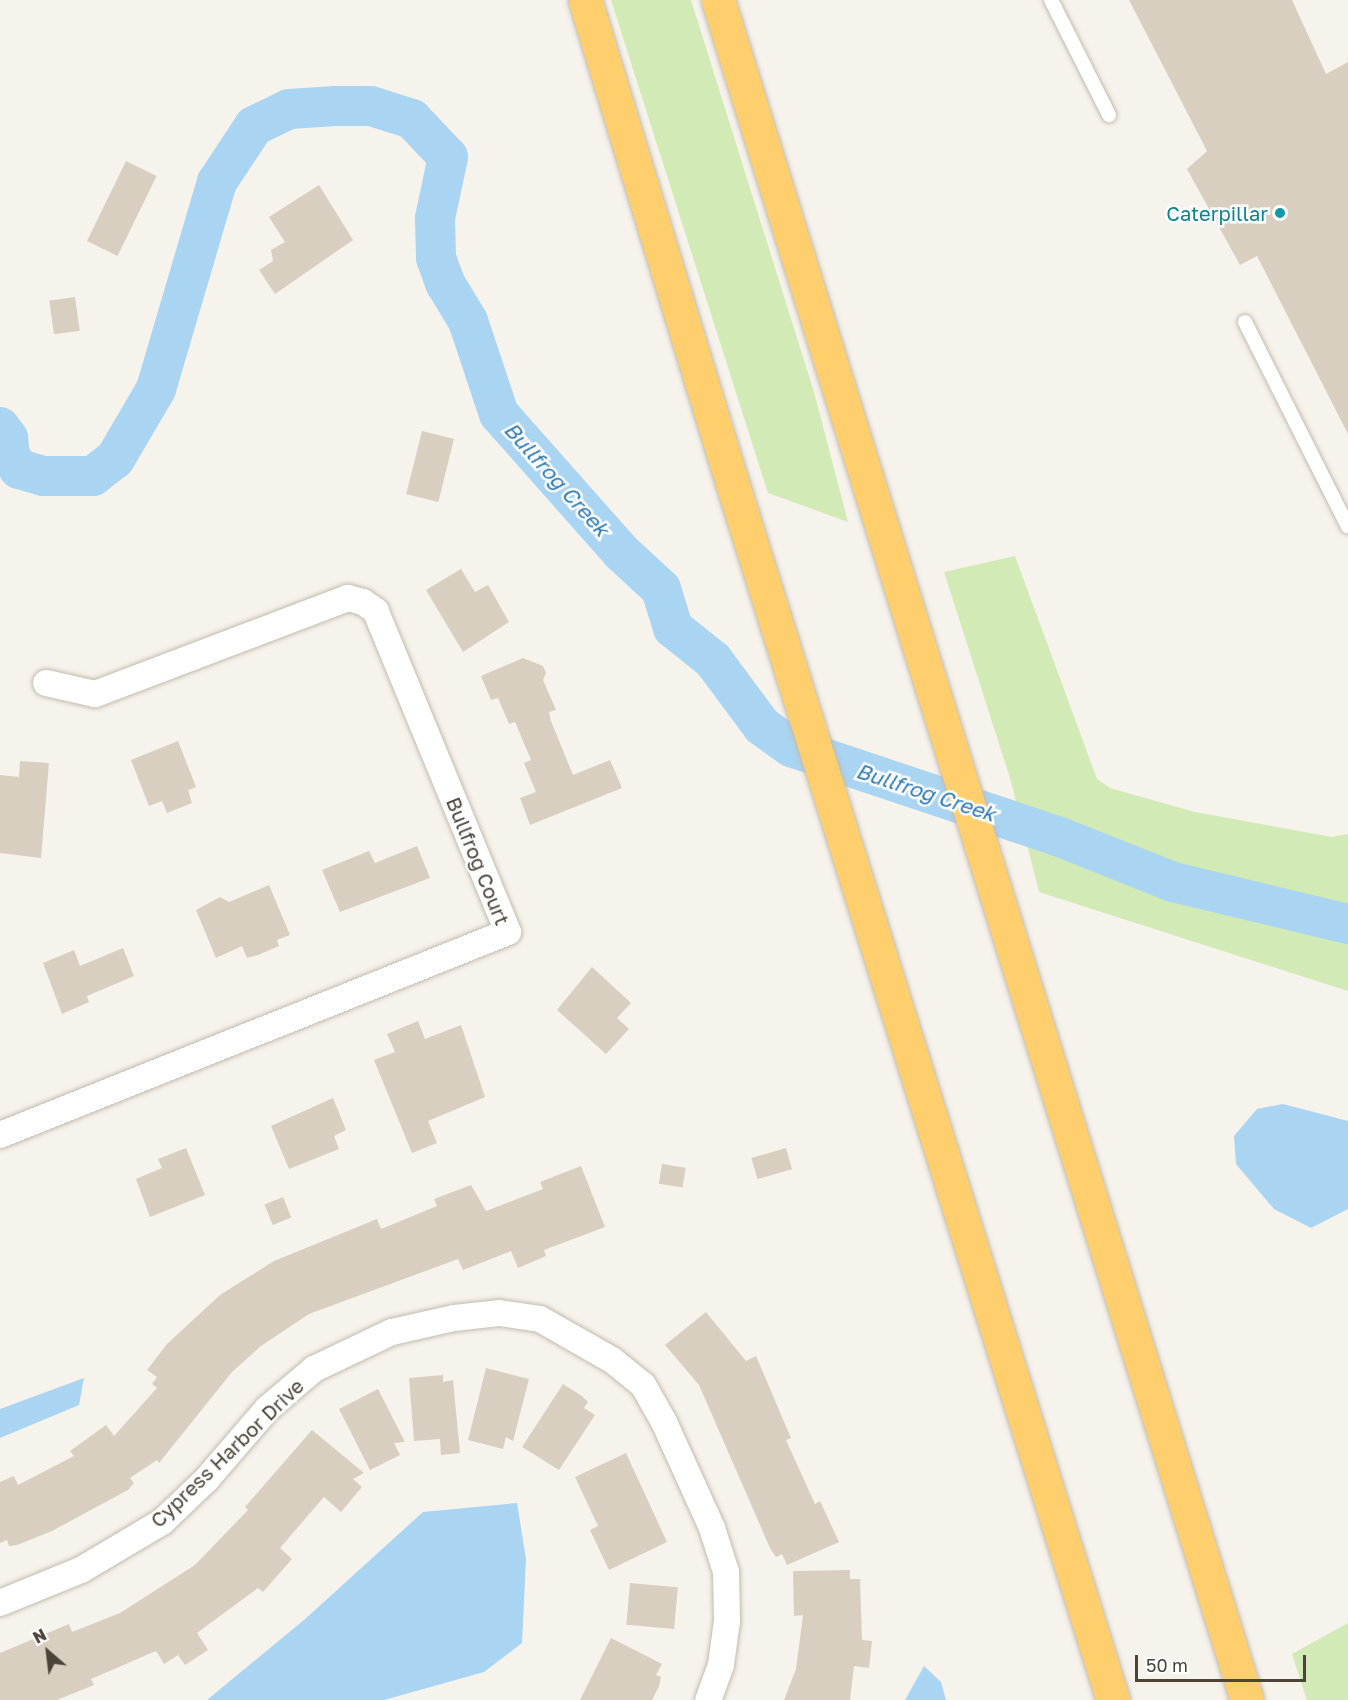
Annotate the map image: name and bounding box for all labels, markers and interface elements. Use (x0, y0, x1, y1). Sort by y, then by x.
place label: Caterpillar (1166, 201, 1268, 225)
marker: Caterpillar (1273, 206, 1287, 220)
water label: Bullfrog Creek (499, 417, 615, 541)
water label: Bullfrog Creek (853, 758, 999, 826)
street label: Bullfrog Court (441, 793, 515, 929)
street label: Cypress Harbor Drive (145, 1374, 309, 1532)
north arrow (18, 1622, 78, 1682)
text: N (29, 1624, 50, 1648)
scale bar (1138, 1643, 1309, 1681)
text: 50 m (1146, 1654, 1188, 1676)

